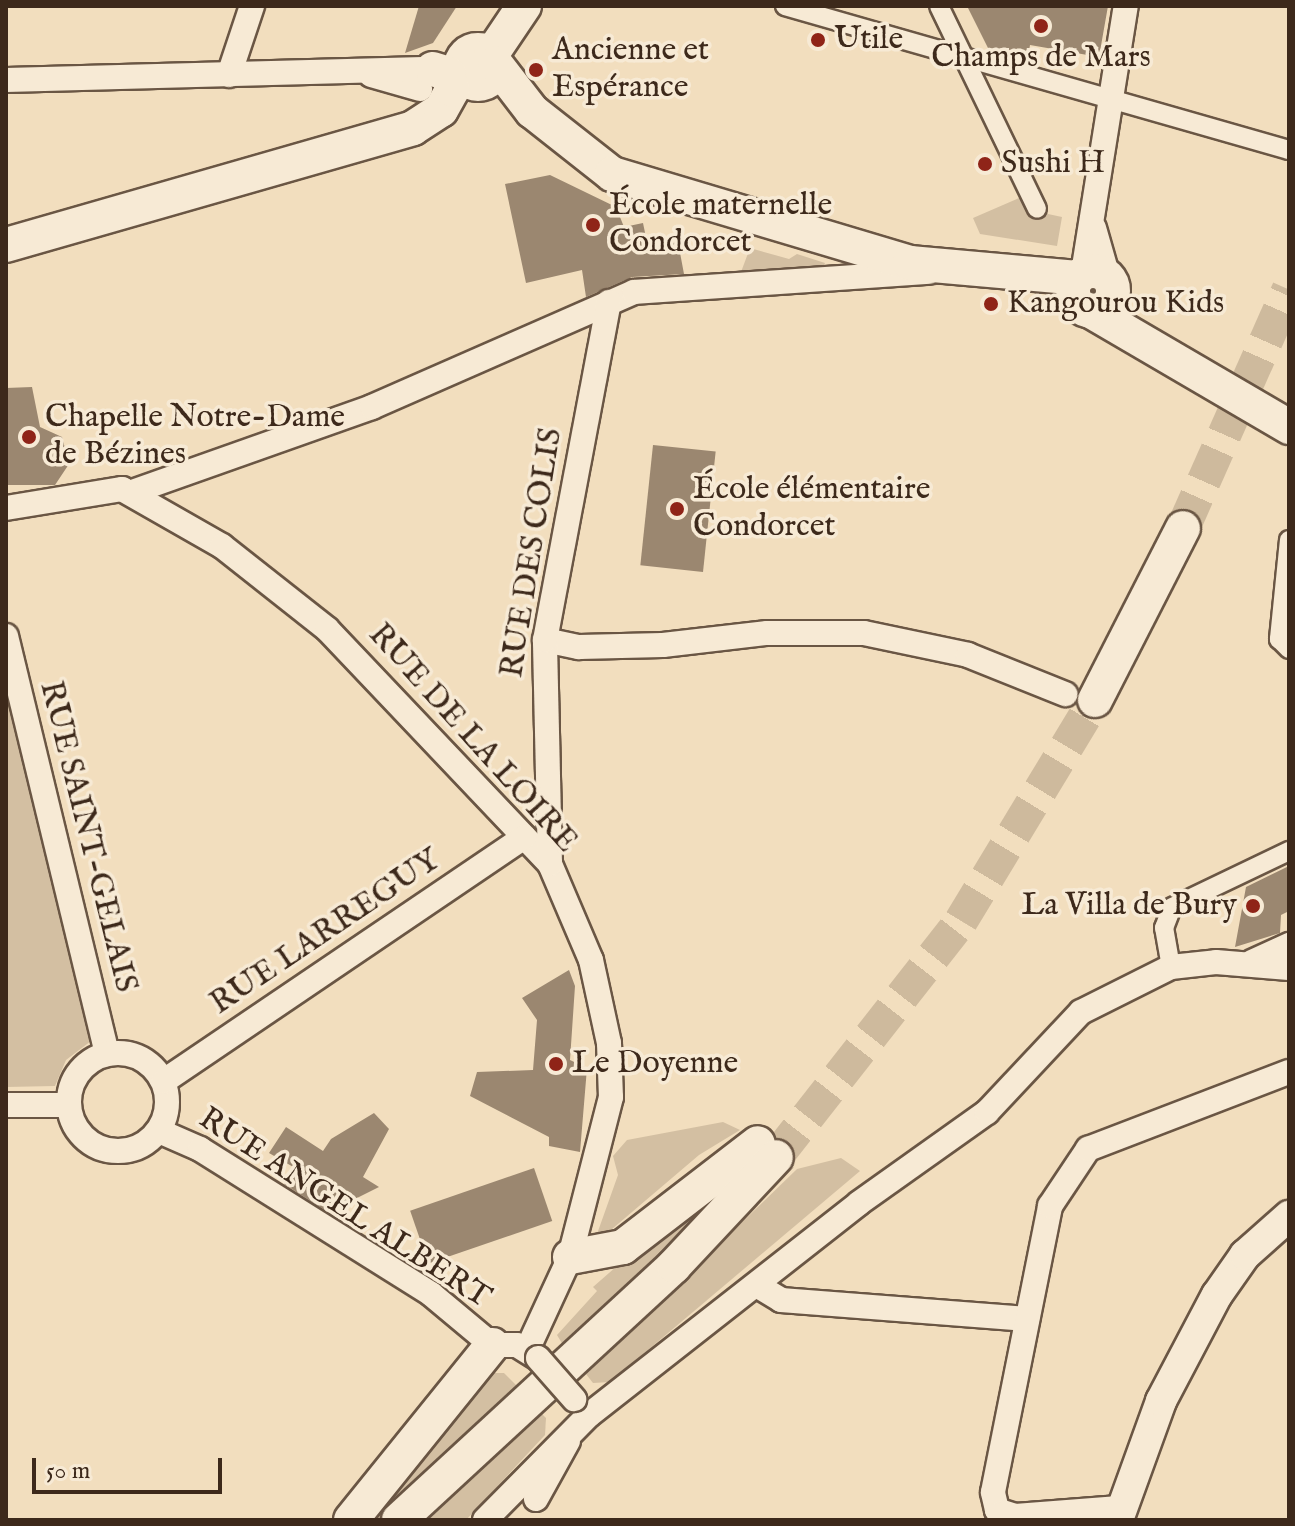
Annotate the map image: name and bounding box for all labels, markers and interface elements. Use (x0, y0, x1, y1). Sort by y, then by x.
marker: Champs de Mars (1032, 17, 1050, 35)
place label: Utile (834, 21, 903, 59)
marker: Utile (809, 31, 827, 49)
place label: Ancienne et Espérance (552, 33, 709, 108)
place label: Champs de Mars (931, 39, 1151, 77)
marker: Ancienne et Espérance (527, 61, 545, 79)
place label: Sushi H (1001, 145, 1105, 183)
marker: Sushi H (976, 155, 994, 173)
place label: École maternelle Condorcet (609, 188, 832, 263)
marker: École maternelle Condorcet (584, 216, 602, 234)
place label: Kangourou Kids (1007, 285, 1224, 323)
marker: Kangourou Kids (982, 295, 1000, 313)
place label: Chapelle Notre-Dame de Bézines (45, 400, 345, 475)
street label: RUE DES COLIS (494, 425, 572, 681)
marker: Chapelle Notre-Dame de Bézines (20, 428, 38, 446)
place label: École élémentaire Condorcet (693, 472, 930, 547)
marker: École élémentaire Condorcet (668, 500, 686, 518)
street label: RUE DE LA LOIRE (359, 617, 585, 861)
street label: RUE SAINT-GELAIS (30, 678, 144, 996)
street label: RUE LARREGUY (204, 842, 448, 1024)
place label: La Villa de Bury (1022, 887, 1237, 925)
marker: La Villa de Bury (1244, 897, 1262, 915)
place label: Le Doyenne (572, 1045, 738, 1083)
marker: Le Doyenne (547, 1055, 565, 1073)
street label: RUE ANGEL ALBERT (191, 1100, 497, 1318)
scale bar (36, 1442, 226, 1492)
text: 50 m (46, 1456, 90, 1487)

